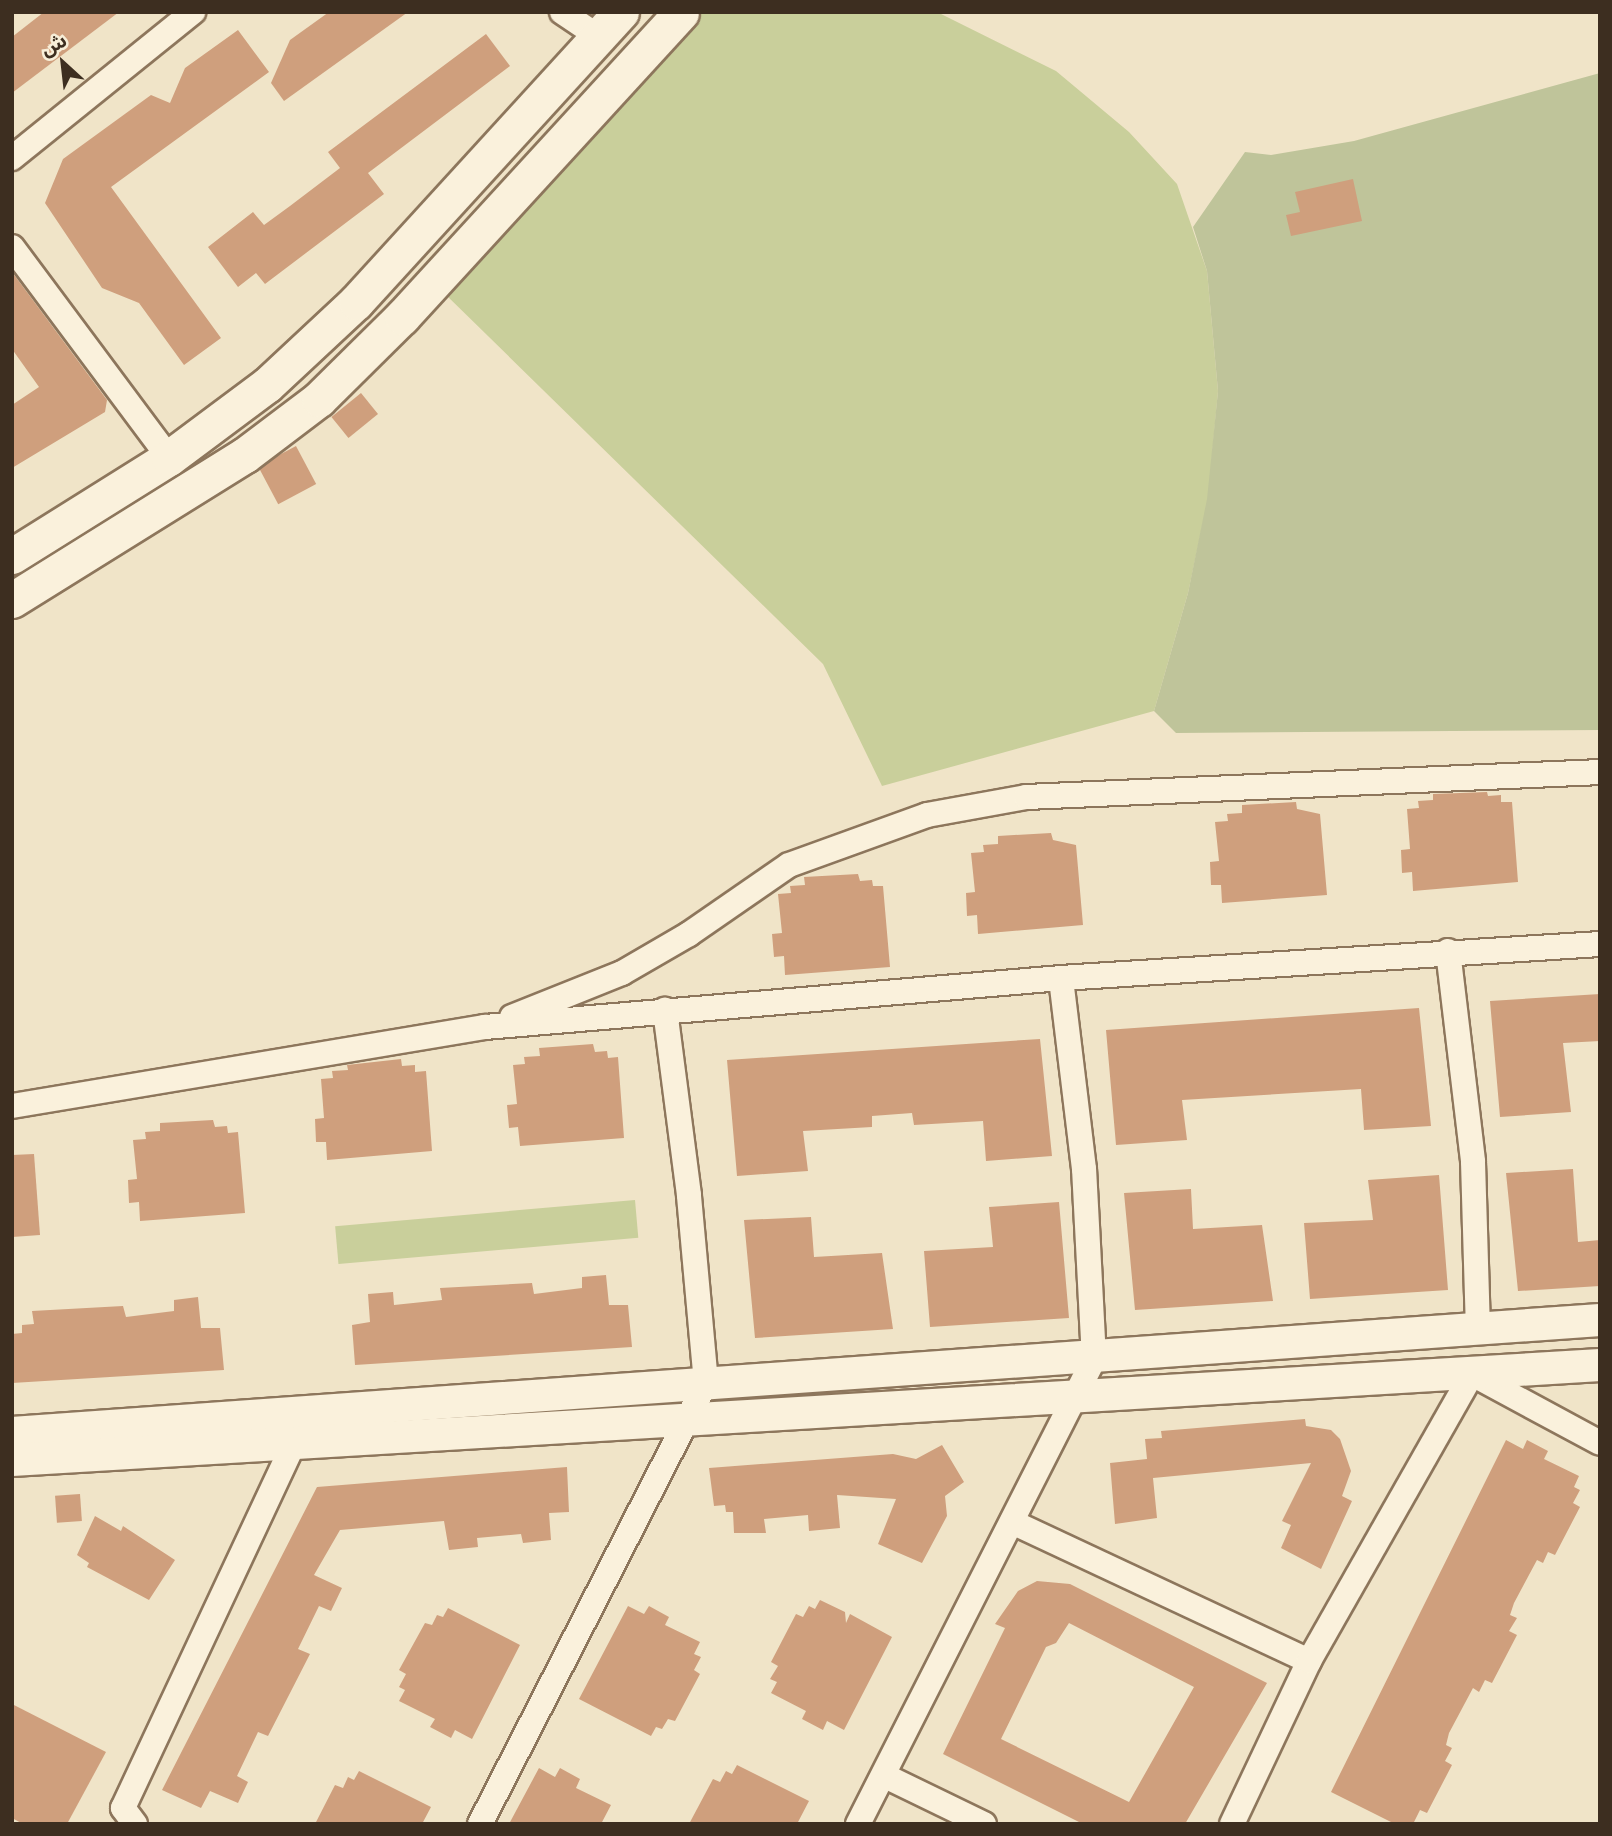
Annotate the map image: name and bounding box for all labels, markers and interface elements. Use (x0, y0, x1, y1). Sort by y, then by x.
text: ش (36, 27, 71, 62)
north arrow (28, 28, 98, 98)

